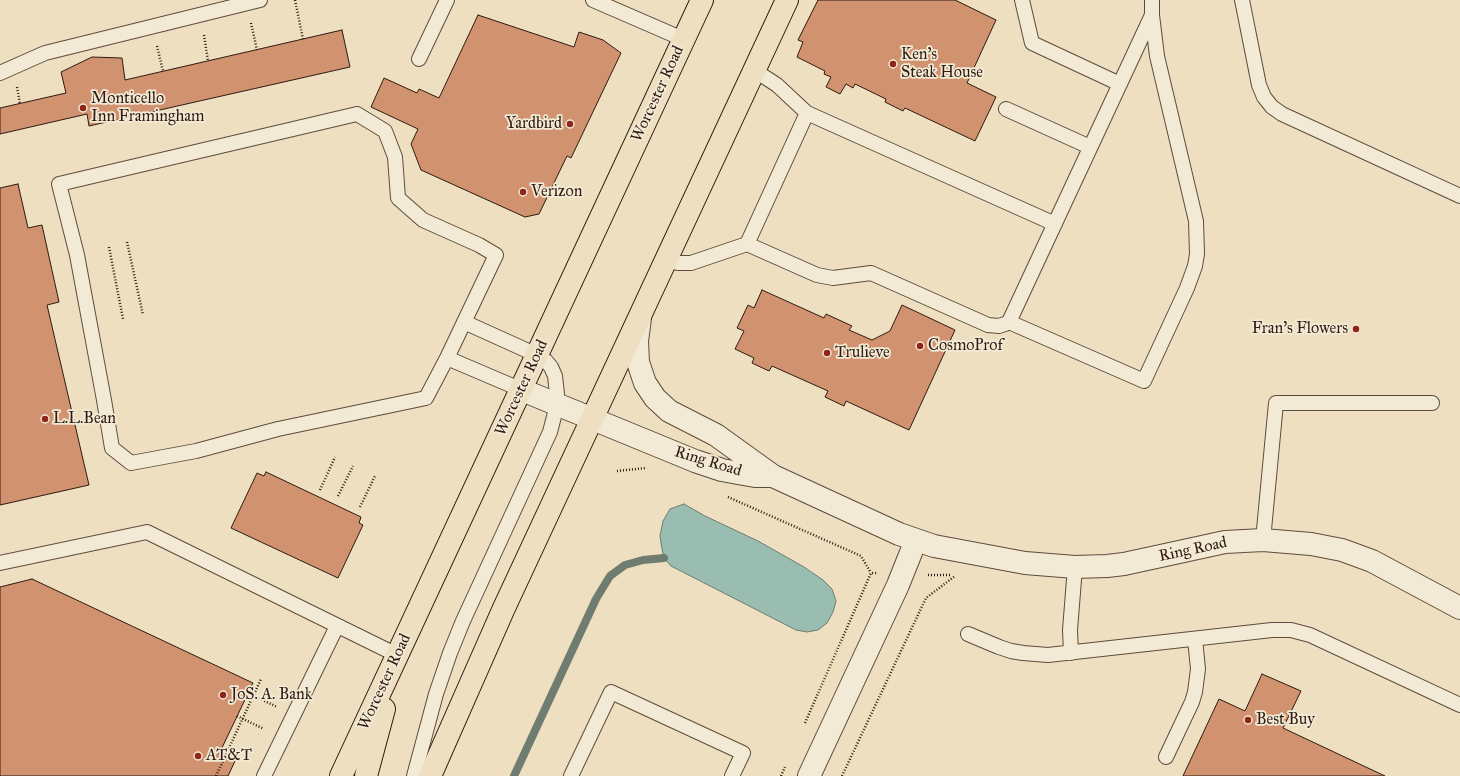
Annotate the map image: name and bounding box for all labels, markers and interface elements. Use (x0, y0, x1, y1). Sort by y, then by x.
street label: Worcester Road (627, 43, 689, 145)
place label: Ken's Steak House (901, 45, 983, 83)
marker: Ken's Steak House (888, 59, 898, 69)
place label: Monticello Inn Framingham (91, 89, 205, 127)
marker: Monticello Inn Framingham (78, 103, 88, 113)
place label: Yardbird (506, 114, 562, 134)
marker: Yardbird (565, 119, 575, 129)
place label: Verizon (531, 182, 582, 202)
marker: Verizon (518, 187, 528, 197)
place label: Fran's Flowers (1252, 319, 1348, 339)
marker: Fran's Flowers (1351, 324, 1361, 334)
place label: CosmoProf (928, 336, 1003, 356)
street label: Worcester Road (491, 337, 553, 439)
marker: CosmoProf (915, 341, 925, 351)
place label: Trulieve (835, 343, 890, 363)
marker: Trulieve (822, 348, 832, 358)
place label: L.L.Bean (53, 409, 116, 429)
marker: L.L.Bean (40, 414, 50, 424)
street label: Ring Road (672, 443, 744, 481)
street label: Ring Road (1157, 533, 1229, 567)
street label: Worcester Road (354, 631, 416, 733)
place label: JoS. A. Bank (231, 685, 312, 705)
marker: JoS. A. Bank (218, 690, 228, 700)
place label: Best Buy (1256, 710, 1315, 730)
marker: Best Buy (1243, 715, 1253, 725)
place label: AT&T (206, 746, 252, 766)
marker: AT&T (193, 751, 203, 761)

